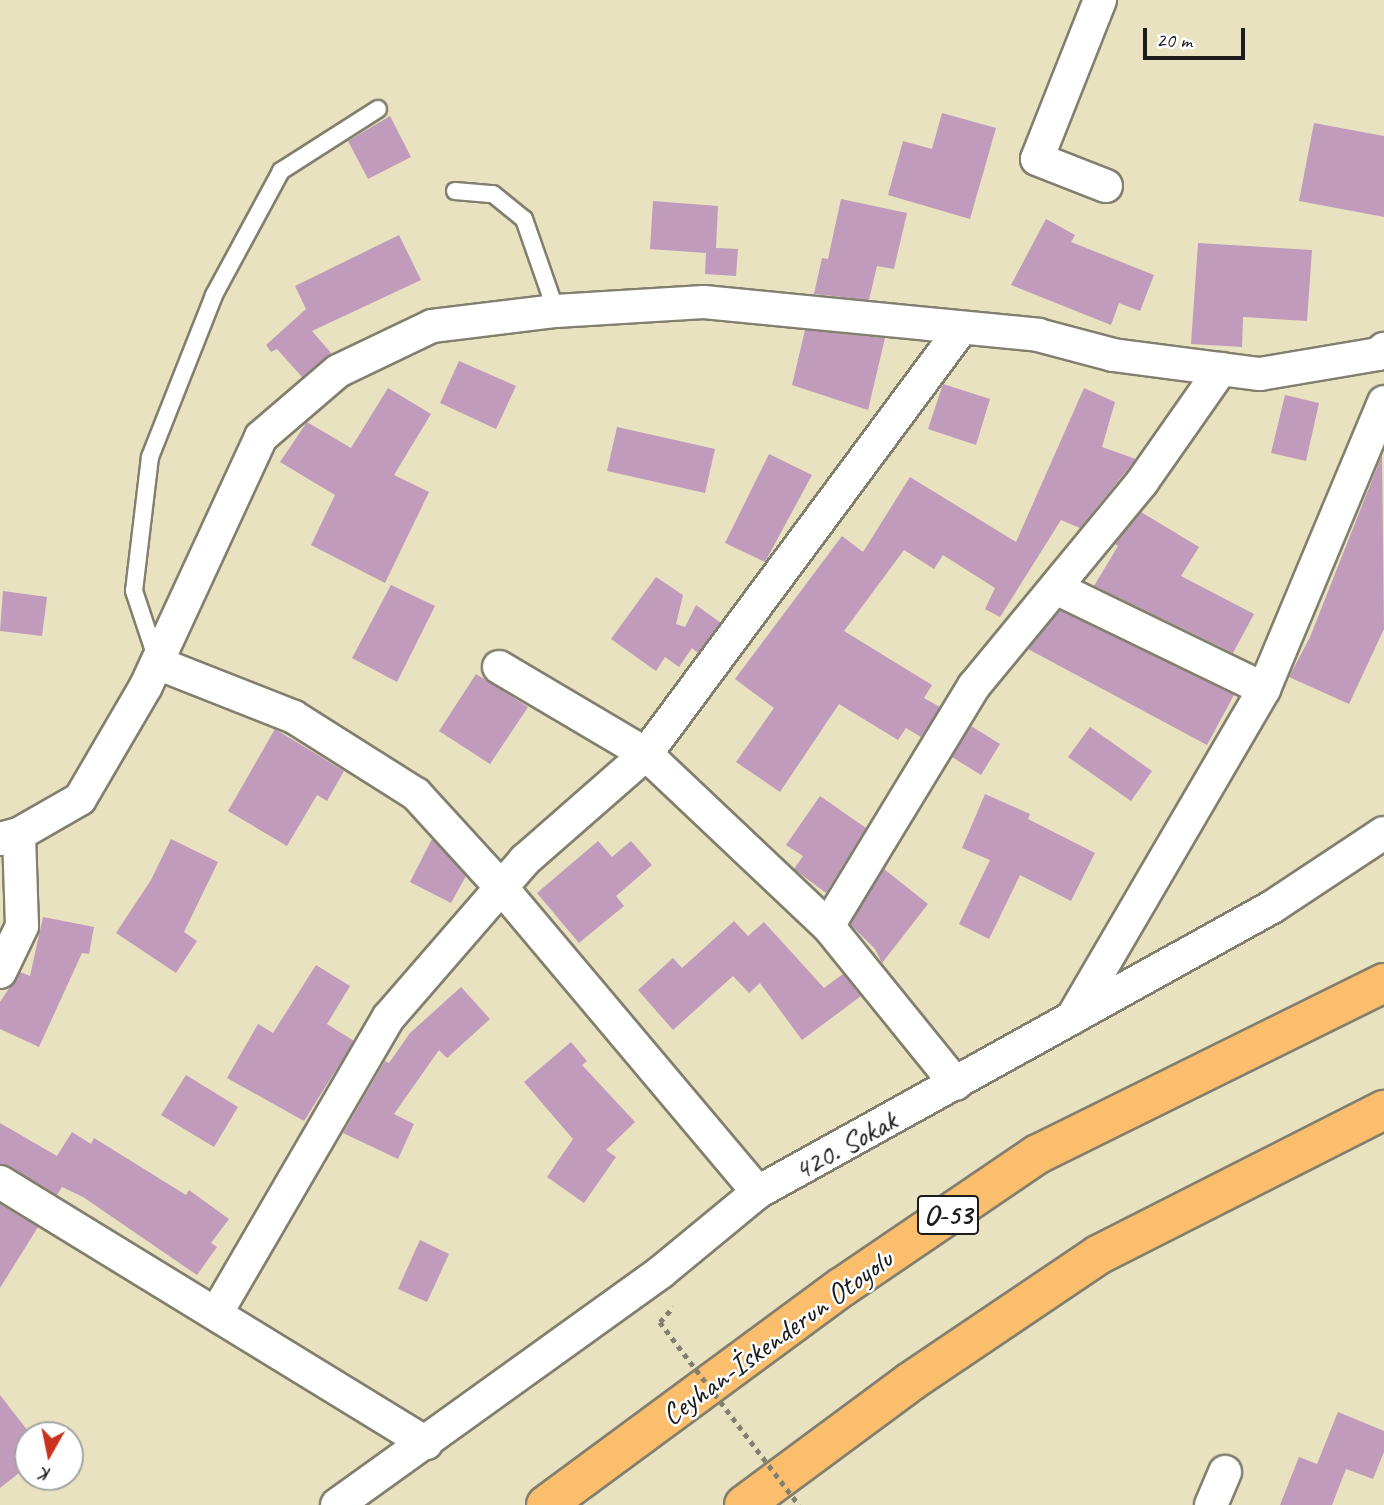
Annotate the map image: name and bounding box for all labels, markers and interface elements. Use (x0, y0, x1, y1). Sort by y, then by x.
scale bar (1146, 14, 1248, 58)
text: 20 m (1156, 27, 1192, 53)
street label: 420. Sokak (787, 1102, 903, 1188)
road number: O-53 (916, 1190, 979, 1240)
street label: Ceyhan-İskenderun Otoyolu (654, 1241, 900, 1433)
north arrow (14, 1421, 84, 1491)
text: K (39, 1462, 53, 1487)

